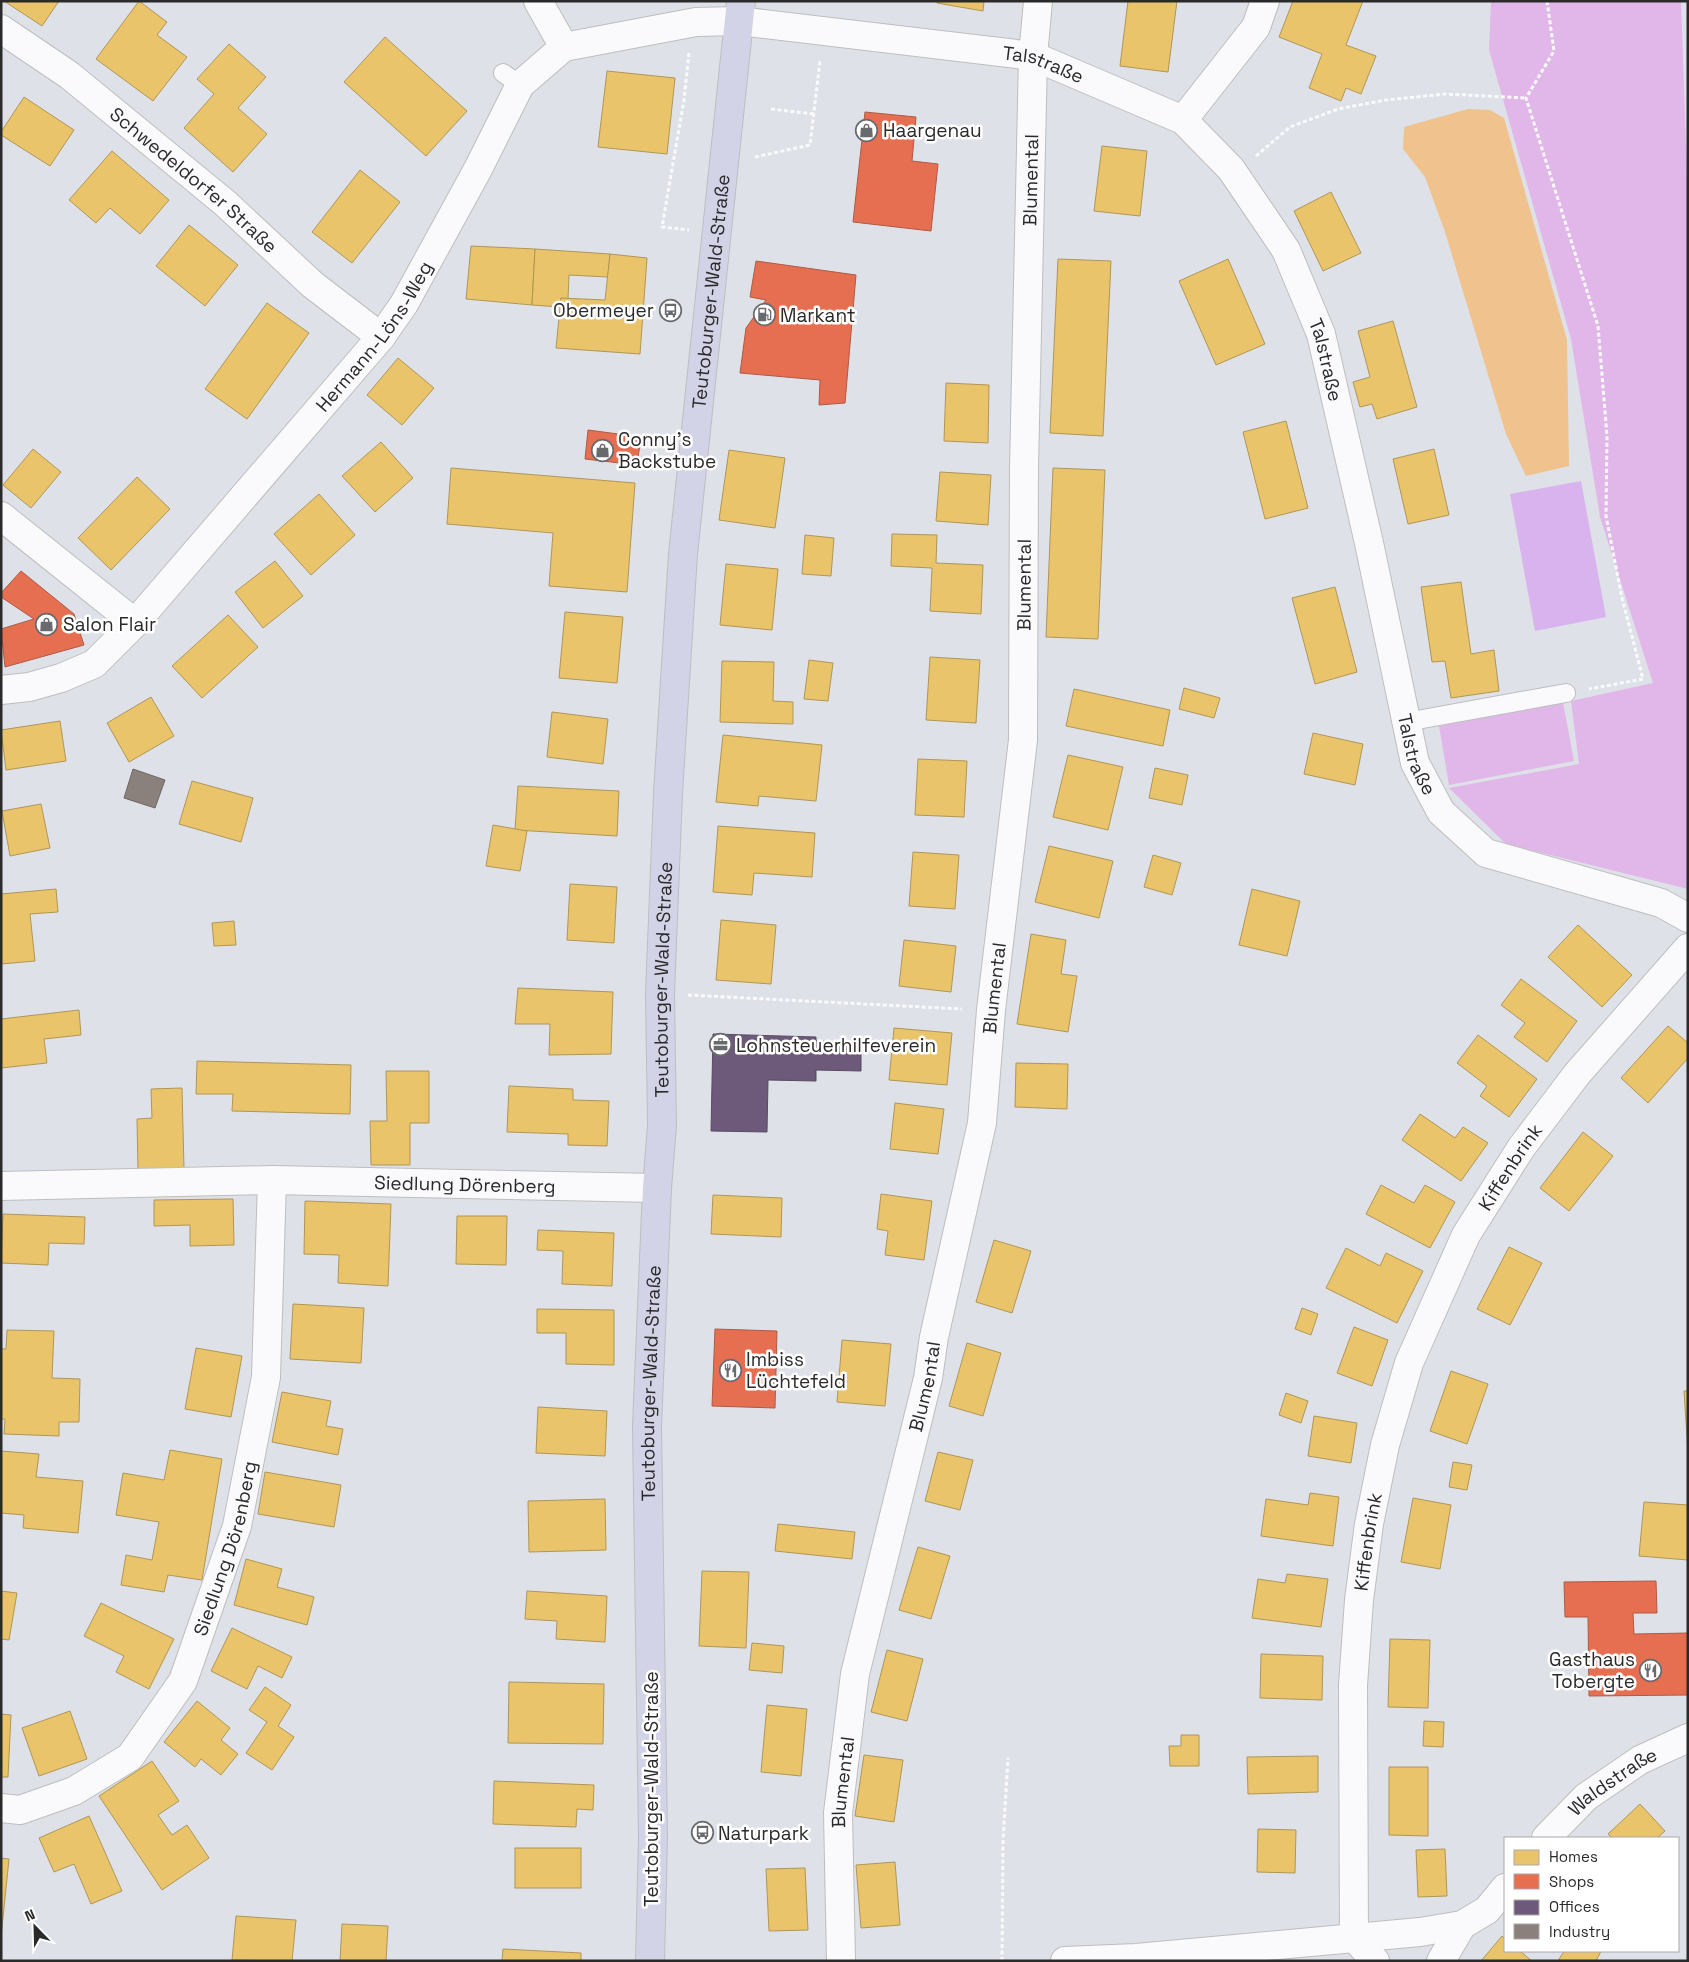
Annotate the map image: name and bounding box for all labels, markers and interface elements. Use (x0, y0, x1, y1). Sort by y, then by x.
street label: Talstraße (1001, 40, 1088, 89)
street label: Schwedeldorfer Straße (105, 101, 283, 258)
shop icon: Haargenau (855, 118, 879, 142)
place label: Haargenau (883, 118, 982, 143)
street label: Blumental (1017, 134, 1044, 226)
street label: Teutoburger-Wald-Straße (686, 173, 735, 410)
street label: Hermann-Löns-Weg (310, 257, 438, 417)
place label: Obermeyer (553, 298, 654, 323)
bus stop icon: Obermeyer (658, 298, 682, 322)
fuel station icon: Markant (752, 303, 776, 327)
place label: Markant (780, 303, 856, 328)
street label: Talstraße (1303, 314, 1349, 404)
place label: Conny's Backstube (618, 427, 716, 474)
shop icon: Conny's Backstube (590, 438, 614, 462)
street label: Blumental (1011, 539, 1036, 631)
shop icon: Salon Flair (35, 612, 59, 636)
place label: Salon Flair (63, 612, 156, 637)
street label: Talstraße (1392, 711, 1442, 799)
street label: Teutoburger-Wald-Straße (647, 861, 678, 1098)
street label: Blumental (977, 941, 1011, 1035)
office icon: Lohnsteuerhilfeverein (708, 1033, 732, 1057)
place label: Lohnsteuerhilfeverein (736, 1033, 936, 1058)
street label: Kiffenbrink (1472, 1118, 1548, 1215)
street label: Siedlung Dörenberg (374, 1170, 556, 1198)
street label: Teutoburger-Wald-Straße (634, 1265, 666, 1501)
street label: Blumental (903, 1339, 946, 1434)
place label: Imbiss Lüchtefeld (746, 1347, 846, 1394)
restaurant icon: Imbiss Lüchtefeld (718, 1358, 742, 1382)
street label: Siedlung Dörenberg (187, 1459, 262, 1639)
street label: Kiffenbrink (1348, 1490, 1388, 1593)
place label: Gasthaus Tobergte (1549, 1647, 1635, 1694)
restaurant icon: Gasthaus Tobergte (1639, 1658, 1663, 1682)
street label: Teutoburger-Wald-Straße (639, 1671, 664, 1907)
street label: Blumental (825, 1735, 860, 1828)
street label: Waldstraße (1562, 1741, 1661, 1821)
bus stop icon: Naturpark (690, 1821, 714, 1845)
place label: Naturpark (718, 1821, 809, 1846)
legend (1504, 1837, 1679, 1952)
text: Homes (1549, 1847, 1598, 1866)
text: Shops (1549, 1872, 1594, 1891)
text: Offices (1549, 1897, 1600, 1916)
north arrow (10, 1902, 60, 1952)
text: N (22, 1905, 38, 1925)
text: Industry (1549, 1922, 1610, 1941)

